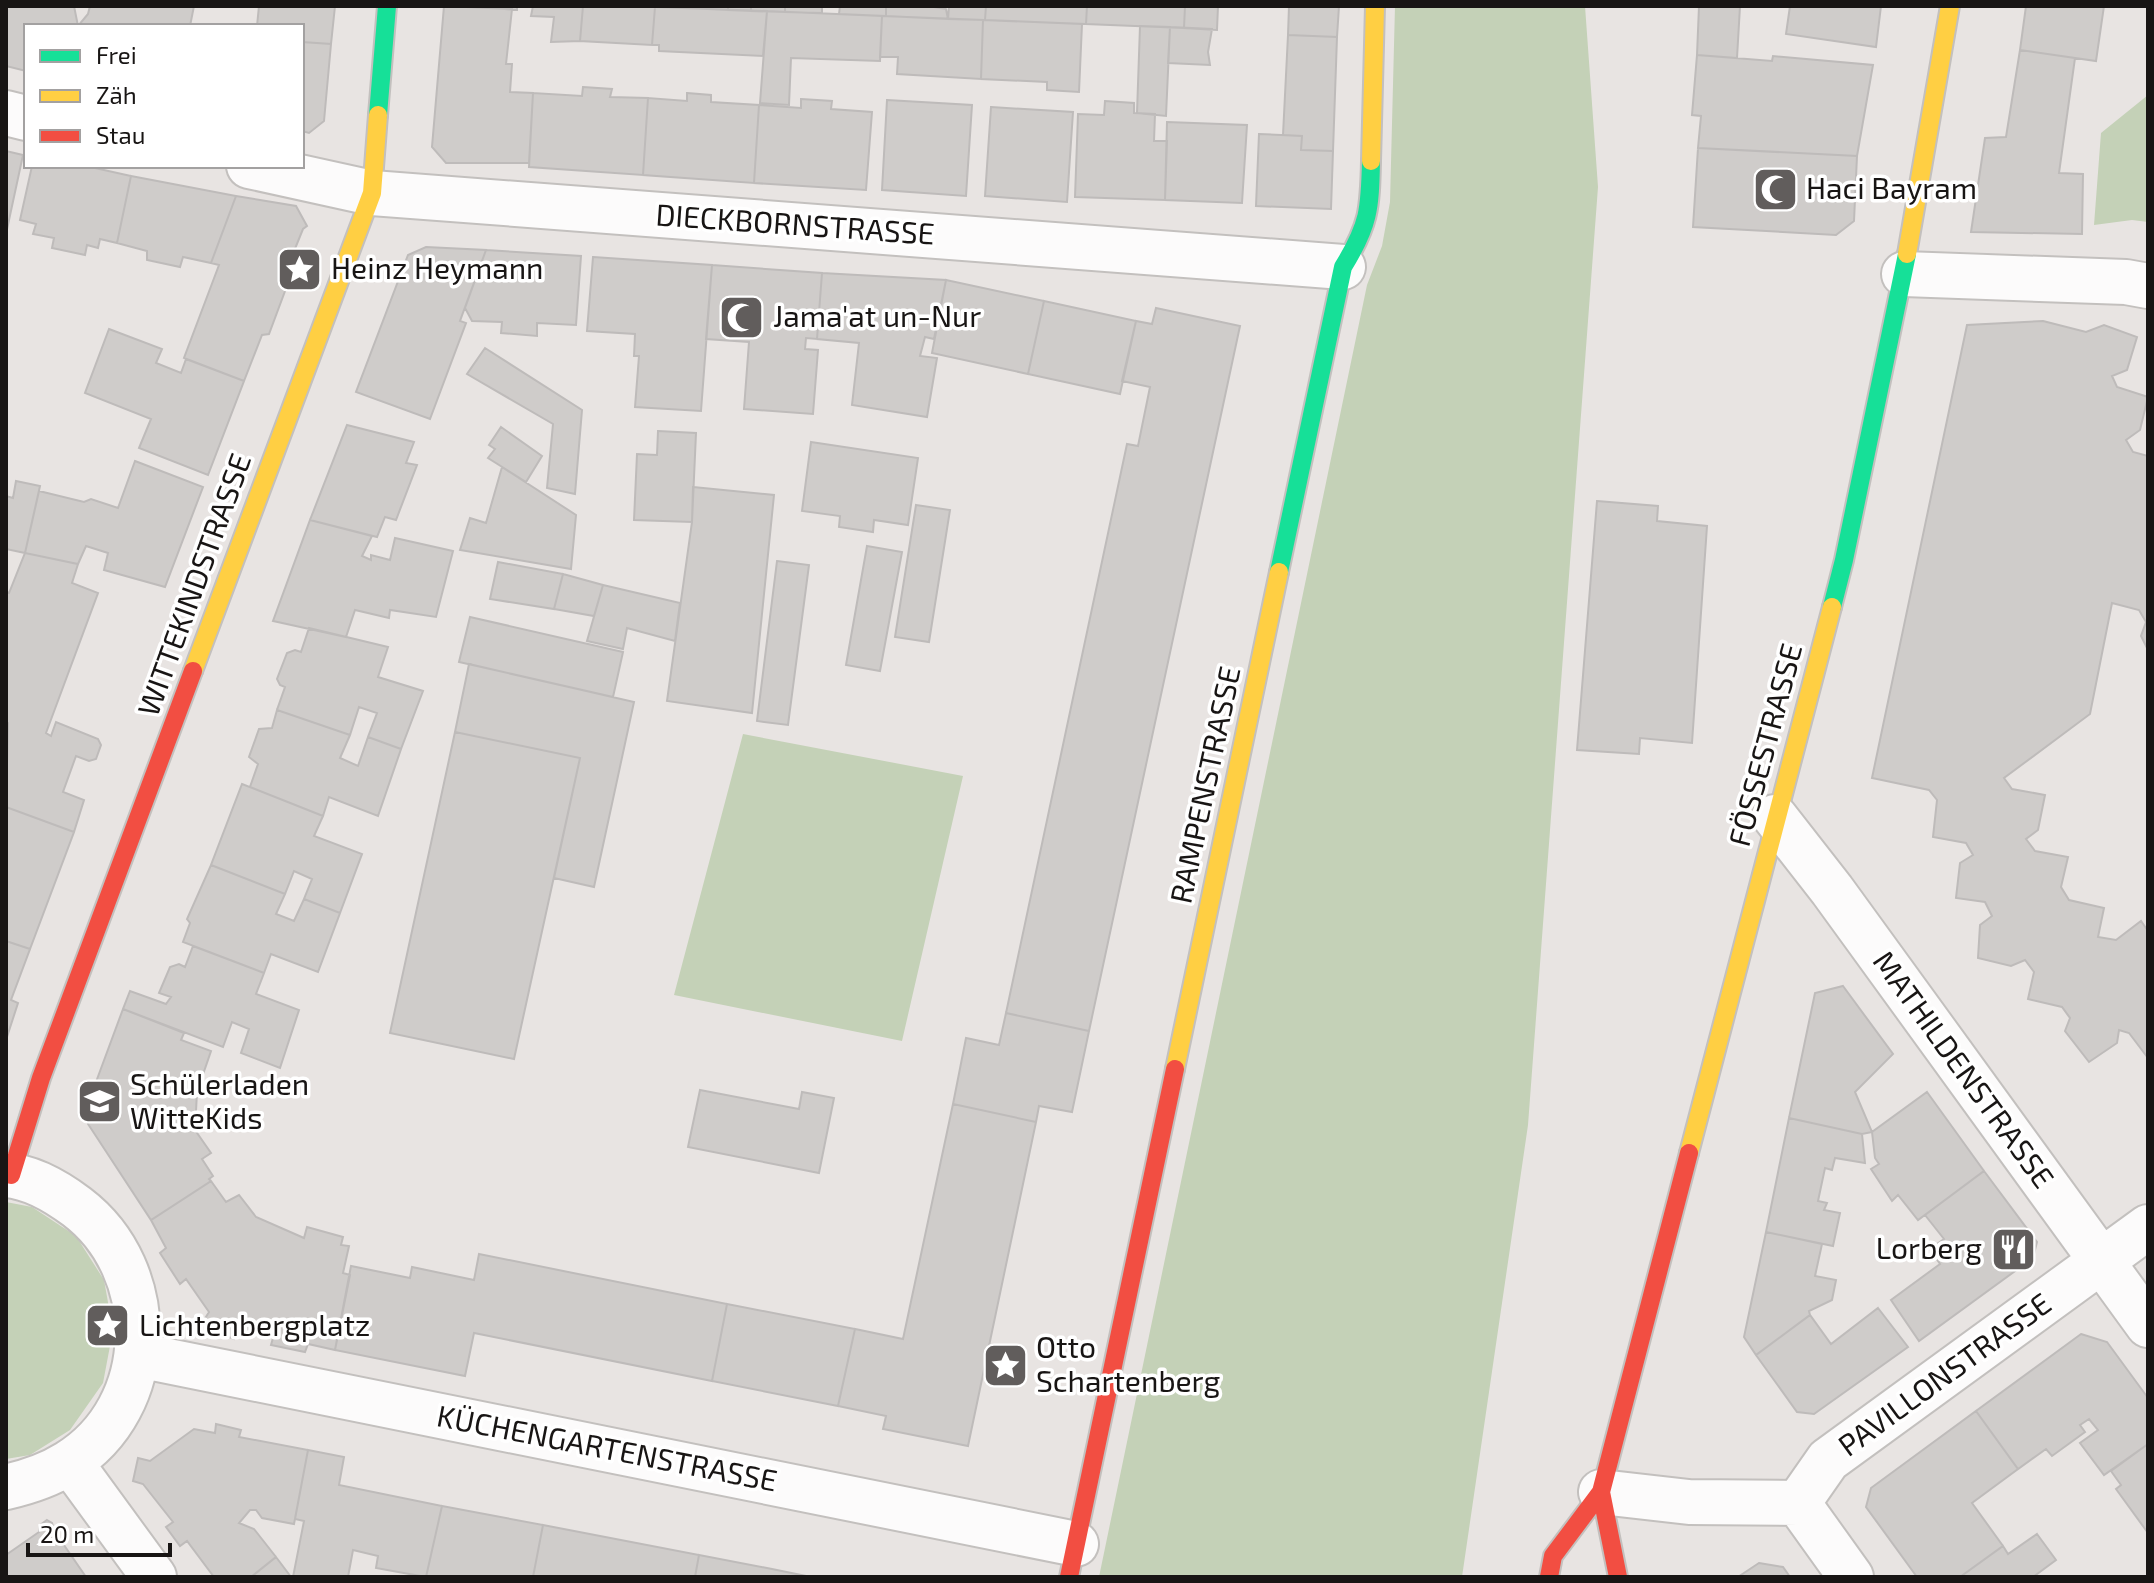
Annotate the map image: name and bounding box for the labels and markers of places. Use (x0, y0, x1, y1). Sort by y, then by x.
mosque icon: Haci Bayram (1751, 165, 1799, 213)
place label: Haci Bayram (1806, 169, 1977, 205)
place icon: Heinz Heymann (276, 245, 324, 293)
place label: Heinz Heymann (331, 249, 544, 285)
mosque icon: Jama'at un-Nur (718, 293, 766, 341)
place label: Jama'at un-Nur (773, 297, 981, 333)
place label: Schülerladen WitteKids (130, 1065, 309, 1135)
school or university icon: Schülerladen WitteKids (75, 1078, 123, 1126)
restaurant icon: Lorberg (1989, 1225, 2037, 1273)
place label: Lorberg (1876, 1229, 1982, 1265)
place icon: Lichtenbergplatz (84, 1302, 132, 1350)
place label: Lichtenbergplatz (139, 1306, 370, 1342)
place label: Otto Schartenberg (1036, 1328, 1221, 1398)
place icon: Otto Schartenberg (981, 1341, 1029, 1389)

